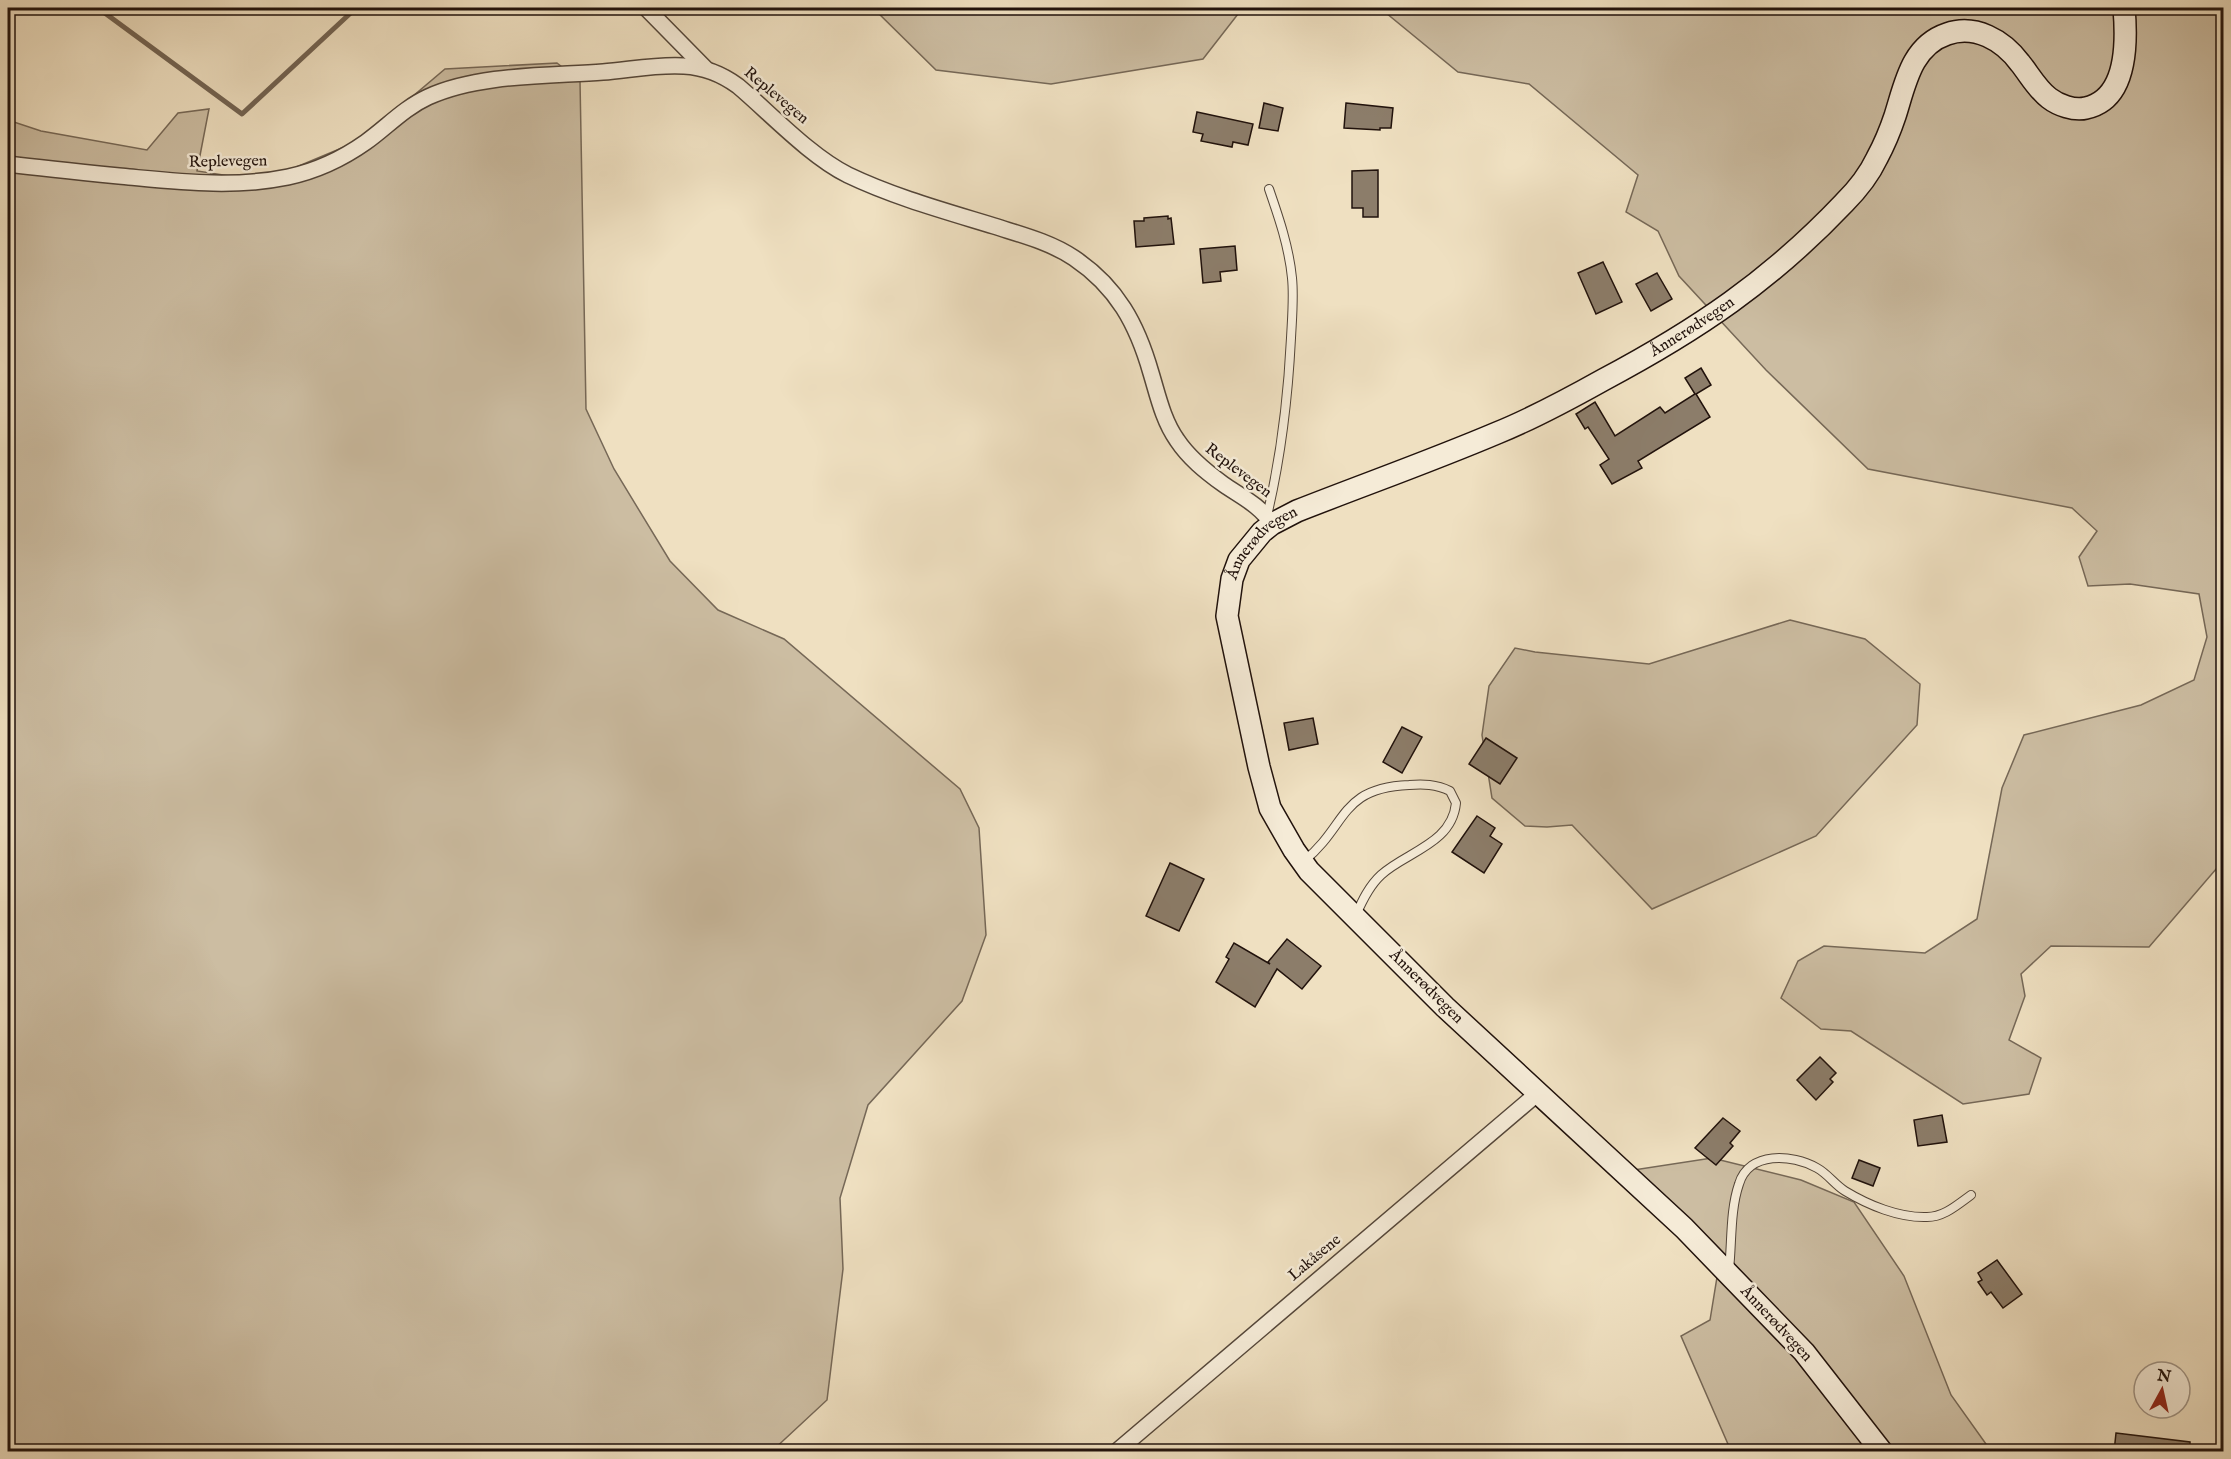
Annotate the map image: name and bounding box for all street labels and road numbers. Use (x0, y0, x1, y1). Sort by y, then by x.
street label: Replevegen (739, 63, 813, 129)
street label: Replevegen (189, 151, 268, 173)
street label: Ånnerødvegen (1644, 292, 1739, 362)
street label: Replevegen (1201, 439, 1276, 503)
street label: Ånnerødvegen (1220, 502, 1302, 583)
street label: Ånnerødvegen (1384, 943, 1469, 1029)
street label: Lakåsene (1285, 1230, 1345, 1286)
street label: Ånnerødvegen (1735, 1280, 1818, 1367)

